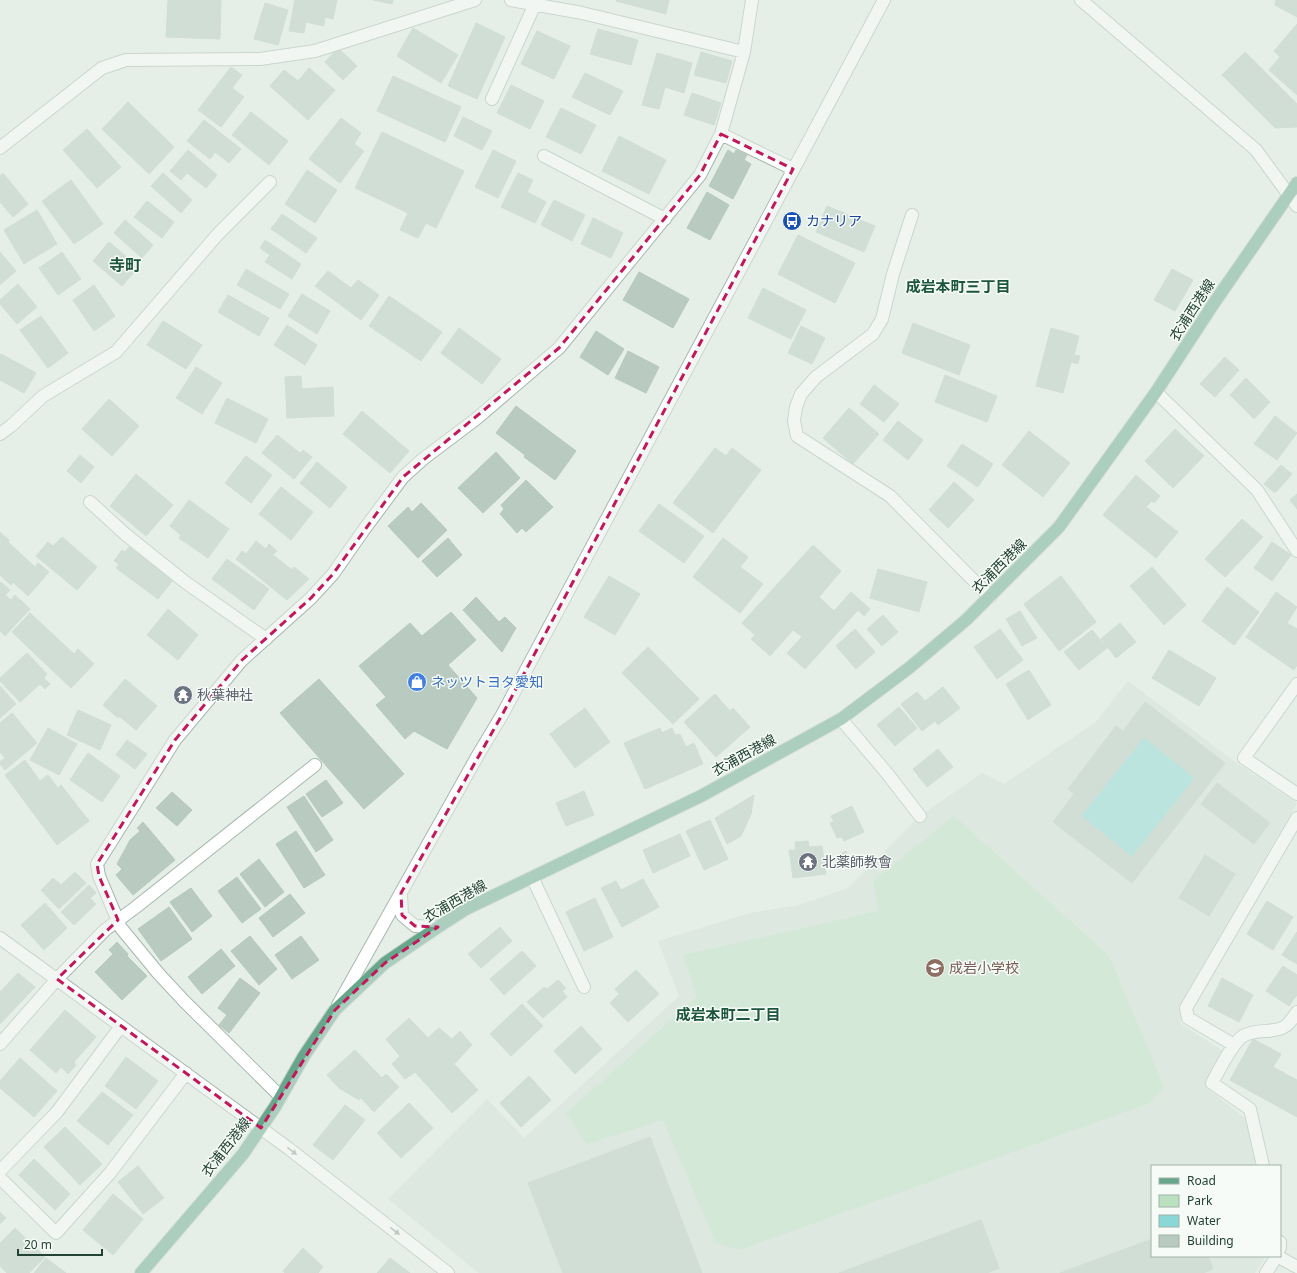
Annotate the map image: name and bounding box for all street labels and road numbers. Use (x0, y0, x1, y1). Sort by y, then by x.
street label: 衣浦西港線 (1165, 275, 1219, 344)
street label: 衣浦西港線 (967, 534, 1030, 597)
street label: 衣浦西港線 (709, 729, 779, 780)
street label: 衣浦西港線 (420, 875, 490, 926)
street label: 衣浦西港線 (197, 1113, 255, 1180)

